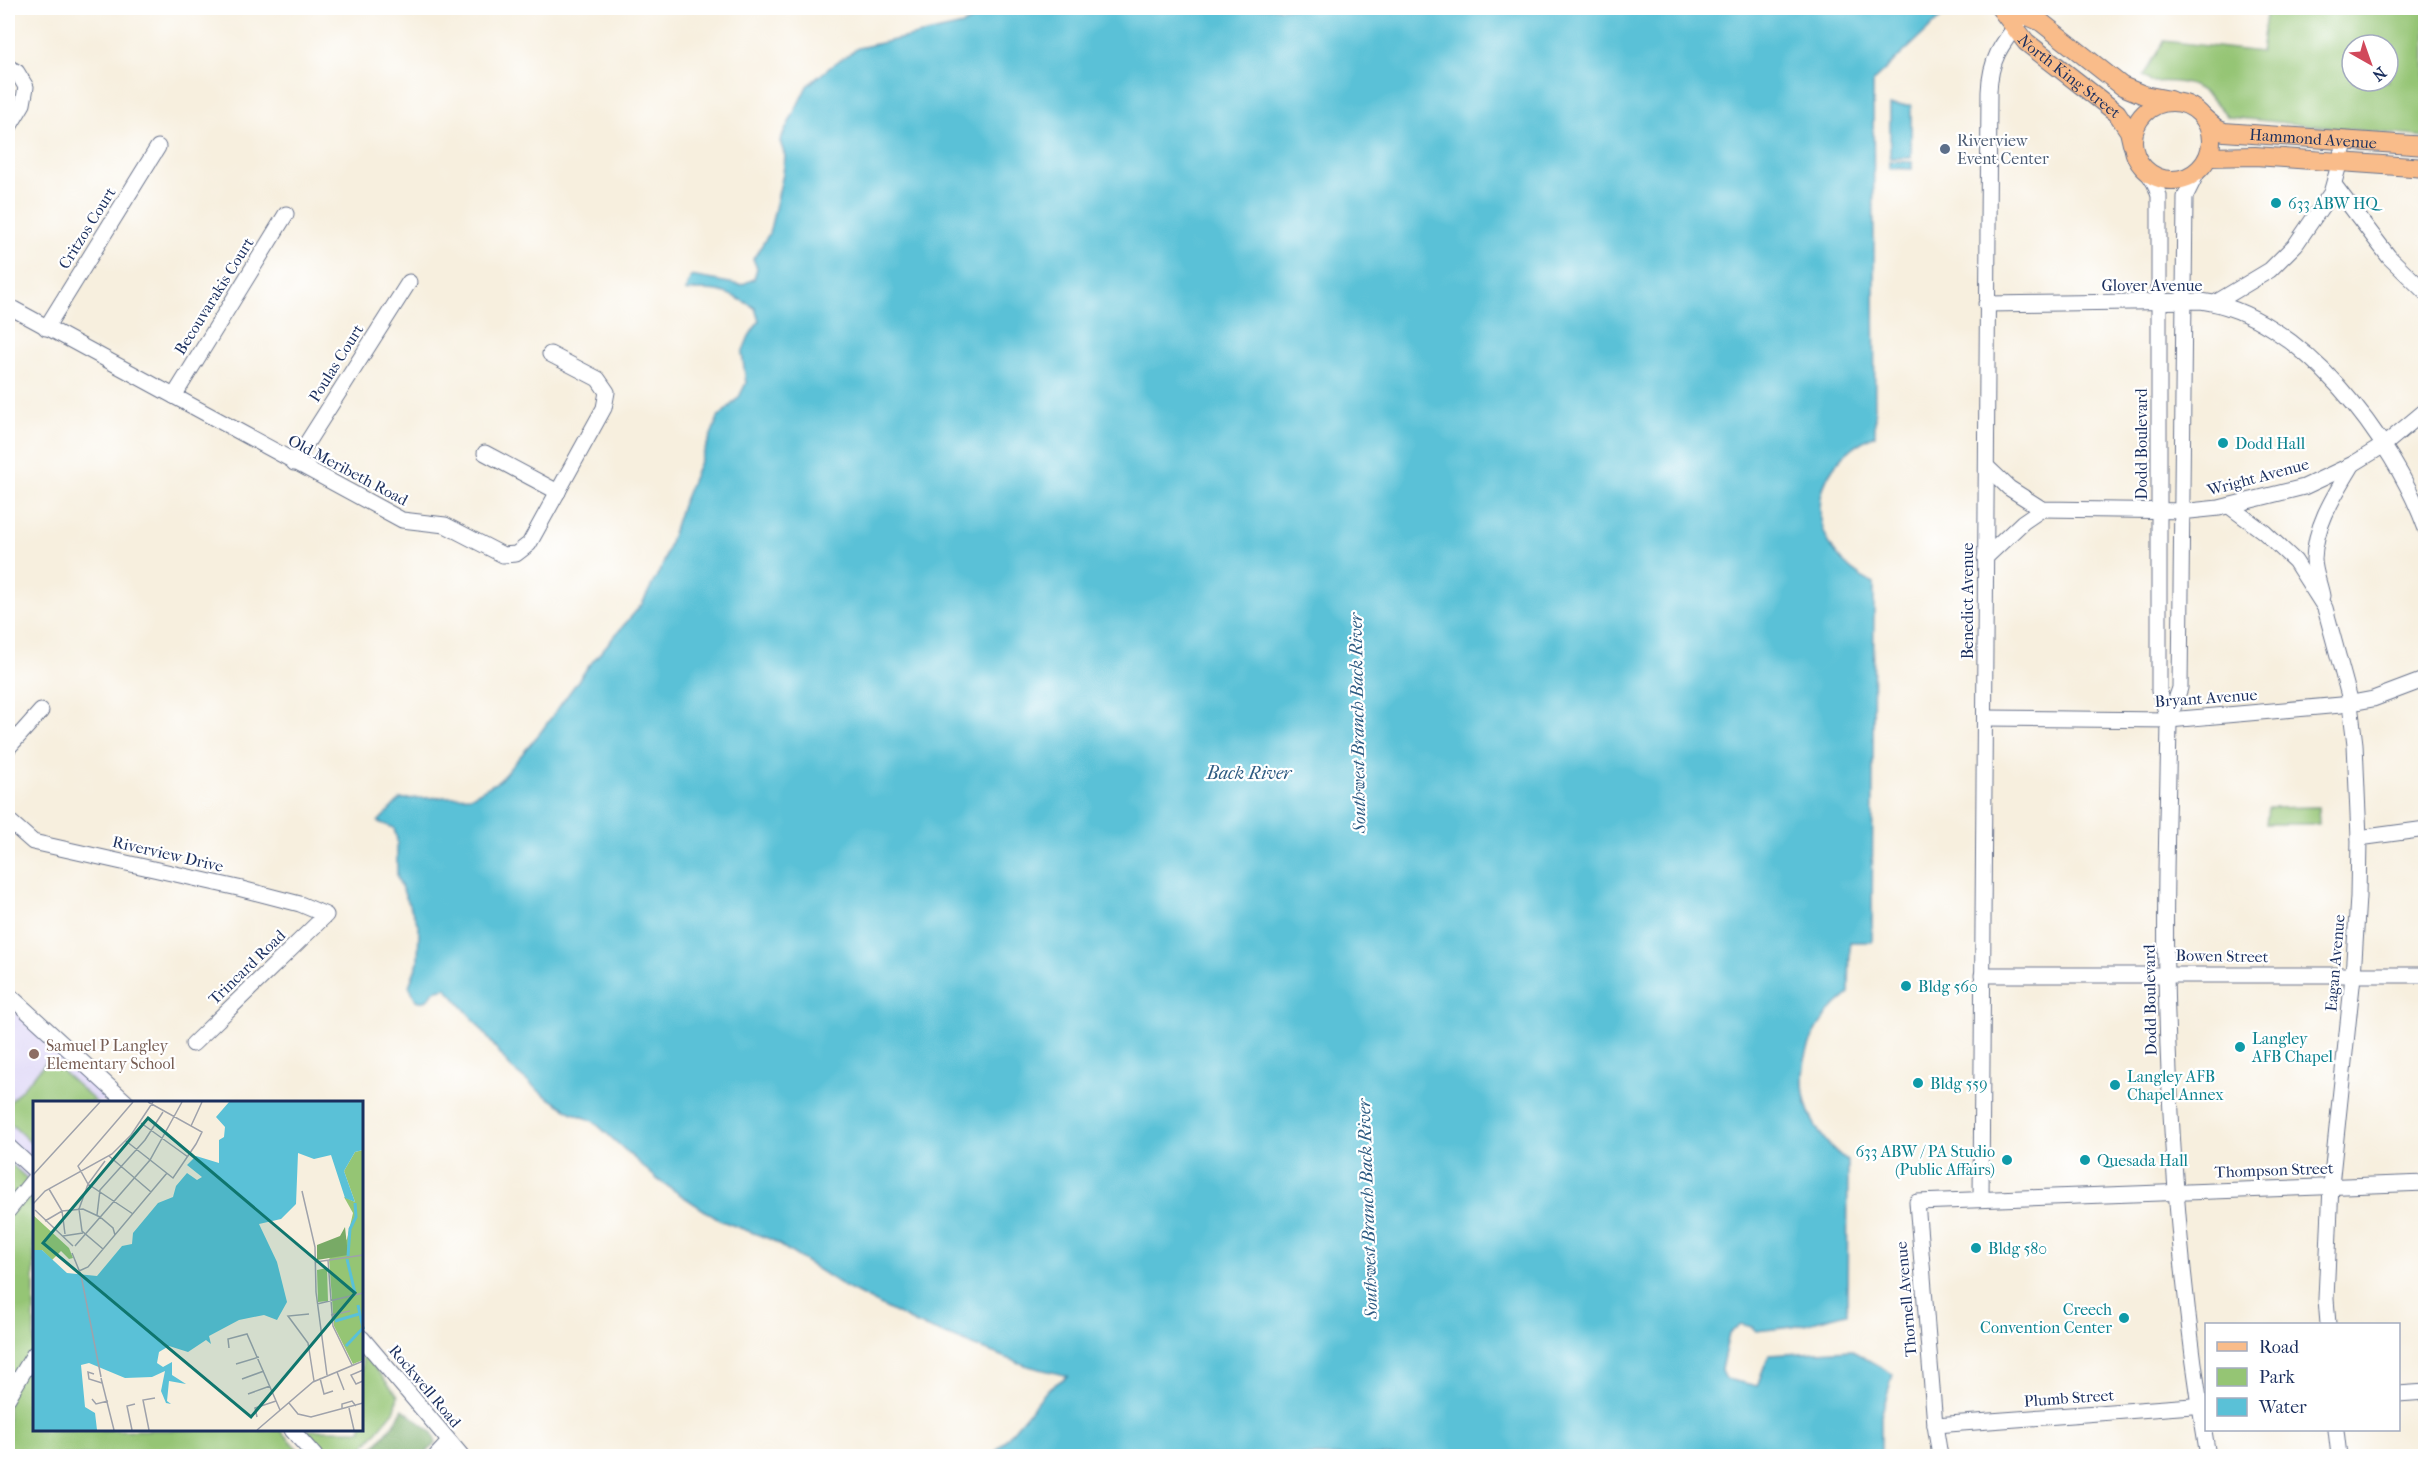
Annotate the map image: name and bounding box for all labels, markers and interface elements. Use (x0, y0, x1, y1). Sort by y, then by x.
street label: North King Street (2014, 30, 2125, 122)
north arrow (2340, 33, 2400, 93)
text: N (2368, 63, 2390, 86)
street label: Hammond Avenue (2249, 124, 2378, 152)
place label: Riverview Event Center (1957, 131, 2049, 168)
marker: Riverview Event Center (1938, 142, 1952, 156)
street label: Critzos Court (54, 183, 120, 272)
place label: 633 ABW HQ (2288, 194, 2383, 213)
marker: 633 ABW HQ (2269, 196, 2283, 210)
street label: Becouvarakis Court (170, 234, 258, 358)
street label: Glover Avenue (2102, 276, 2203, 295)
street label: Poulas Court (305, 320, 367, 405)
street label: Dodd Boulevard (2132, 388, 2151, 500)
street label: Old Meribeth Road (285, 430, 411, 510)
place label: Dodd Hall (2235, 434, 2306, 453)
marker: Dodd Hall (2216, 436, 2230, 450)
street label: Wright Avenue (2204, 454, 2311, 500)
street label: Benedict Avenue (1958, 543, 1977, 659)
water label: Southwest Branch Back River (1346, 611, 1370, 834)
street label: Bryant Avenue (2154, 685, 2258, 711)
water label: Back River (1206, 763, 1293, 784)
street label: Riverview Drive (111, 832, 225, 876)
street label: Eagan Avenue (2321, 914, 2349, 1012)
street label: Trincard Road (205, 925, 290, 1008)
street label: Dodd Boulevard (2140, 944, 2160, 1056)
street label: Bowen Street (2176, 946, 2269, 966)
place label: Bldg 560 (1918, 977, 1978, 996)
marker: Bldg 560 (1899, 979, 1913, 993)
place label: Langley AFB Chapel (2251, 1029, 2333, 1066)
place label: Samuel P Langley Elementary School (46, 1036, 175, 1073)
marker: Langley AFB Chapel (2233, 1040, 2247, 1054)
marker: Samuel P Langley Elementary School (27, 1047, 41, 1061)
place label: Langley AFB Chapel Annex (2127, 1067, 2224, 1104)
place label: Bldg 559 (1930, 1074, 1988, 1093)
marker: Bldg 559 (1911, 1076, 1925, 1090)
marker: Langley AFB Chapel Annex (2108, 1078, 2122, 1092)
water label: Southwest Branch Back River (1354, 1097, 1382, 1320)
inset map (33, 1101, 363, 1431)
place label: 633 ABW / PA Studio (Public Affairs) (1855, 1142, 1995, 1179)
place label: Quesada Hall (2097, 1151, 2189, 1170)
marker: 633 ABW / PA Studio (Public Affairs) (2000, 1153, 2014, 1167)
marker: Quesada Hall (2078, 1153, 2092, 1167)
street label: Thompson Street (2214, 1158, 2334, 1182)
place label: Bldg 580 (1988, 1239, 2047, 1258)
street label: Thornell Avenue (1891, 1240, 1921, 1358)
marker: Bldg 580 (1969, 1241, 1983, 1255)
place label: Creech Convention Center (1980, 1300, 2112, 1337)
marker: Creech Convention Center (2117, 1311, 2131, 1325)
legend (2205, 1323, 2400, 1431)
text: Road (2259, 1337, 2299, 1358)
street label: Rockwell Road (385, 1341, 465, 1431)
text: Park (2259, 1367, 2296, 1388)
street label: Plumb Street (2023, 1385, 2115, 1411)
text: Water (2258, 1397, 2307, 1418)

